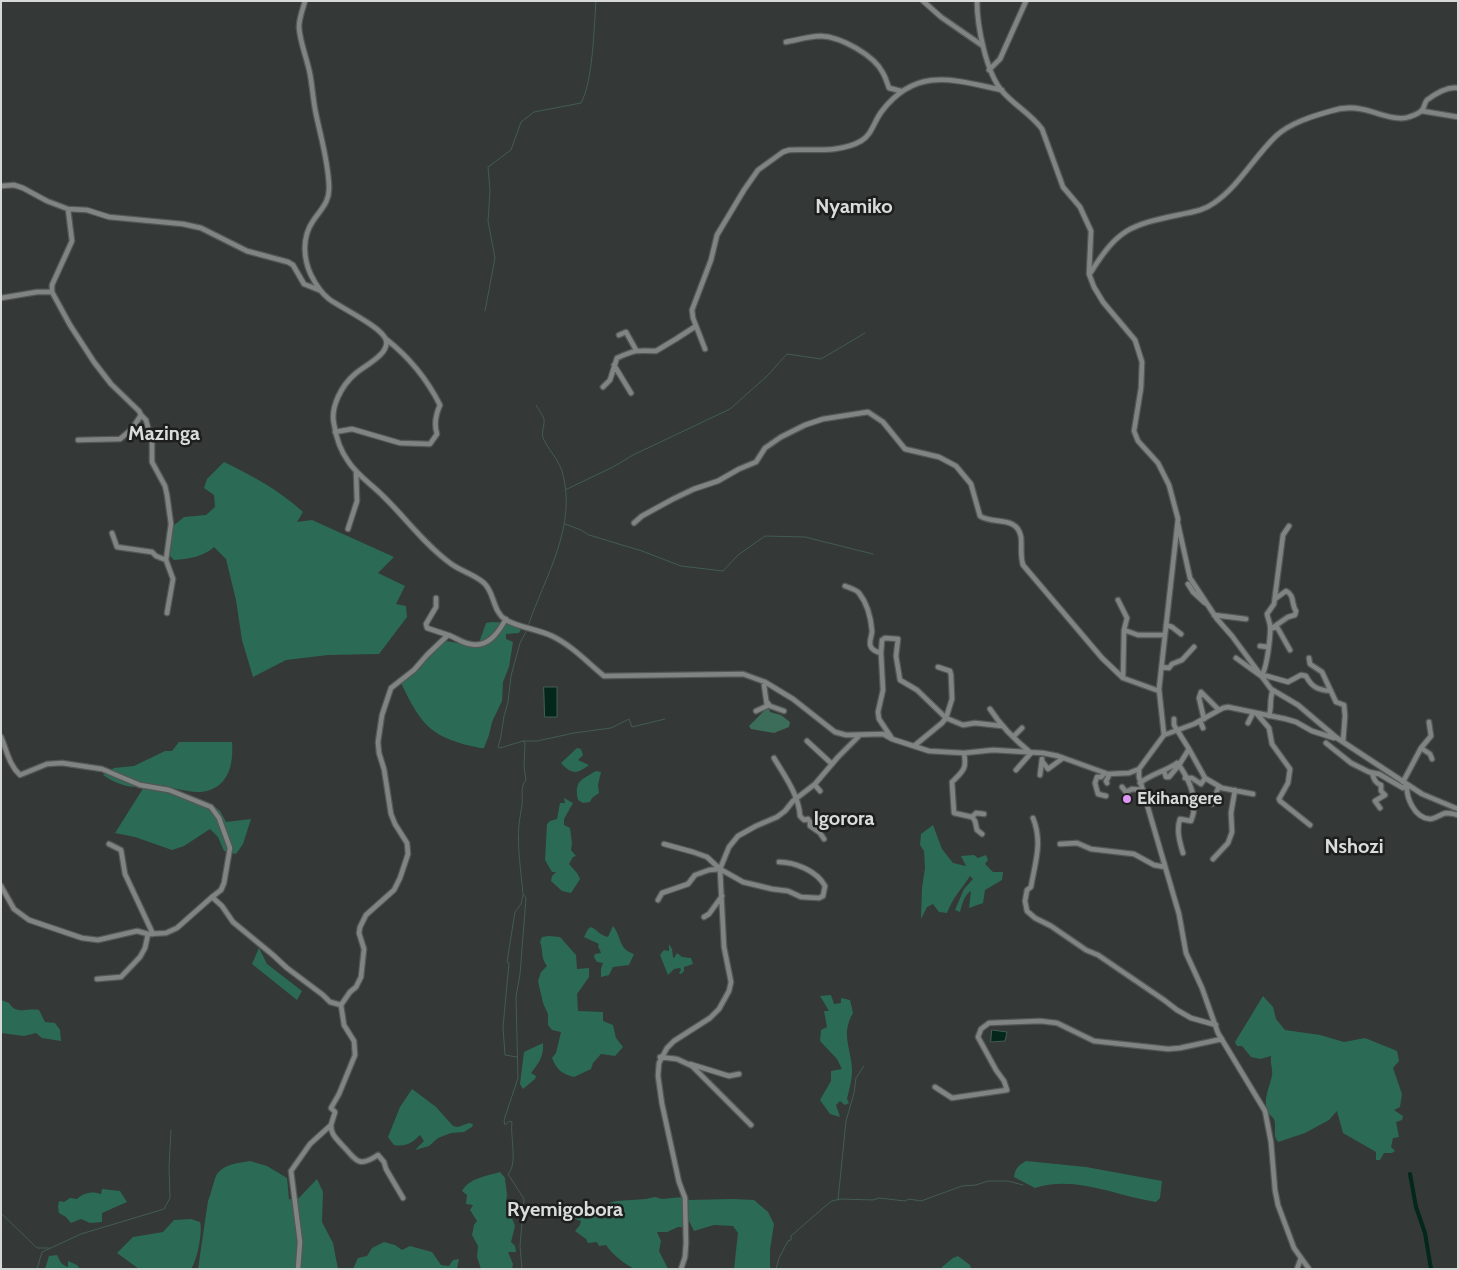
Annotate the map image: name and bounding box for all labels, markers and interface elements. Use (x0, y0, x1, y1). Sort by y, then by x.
district label: Nyamiko (815, 195, 893, 219)
district label: Mazinga (128, 422, 200, 446)
place label: Ekihangere (1137, 788, 1222, 810)
marker: Ekihangere (1121, 793, 1133, 805)
district label: Igorora (814, 807, 874, 831)
district label: Nshozi (1325, 835, 1383, 859)
district label: Ryemigobora (507, 1198, 623, 1222)

